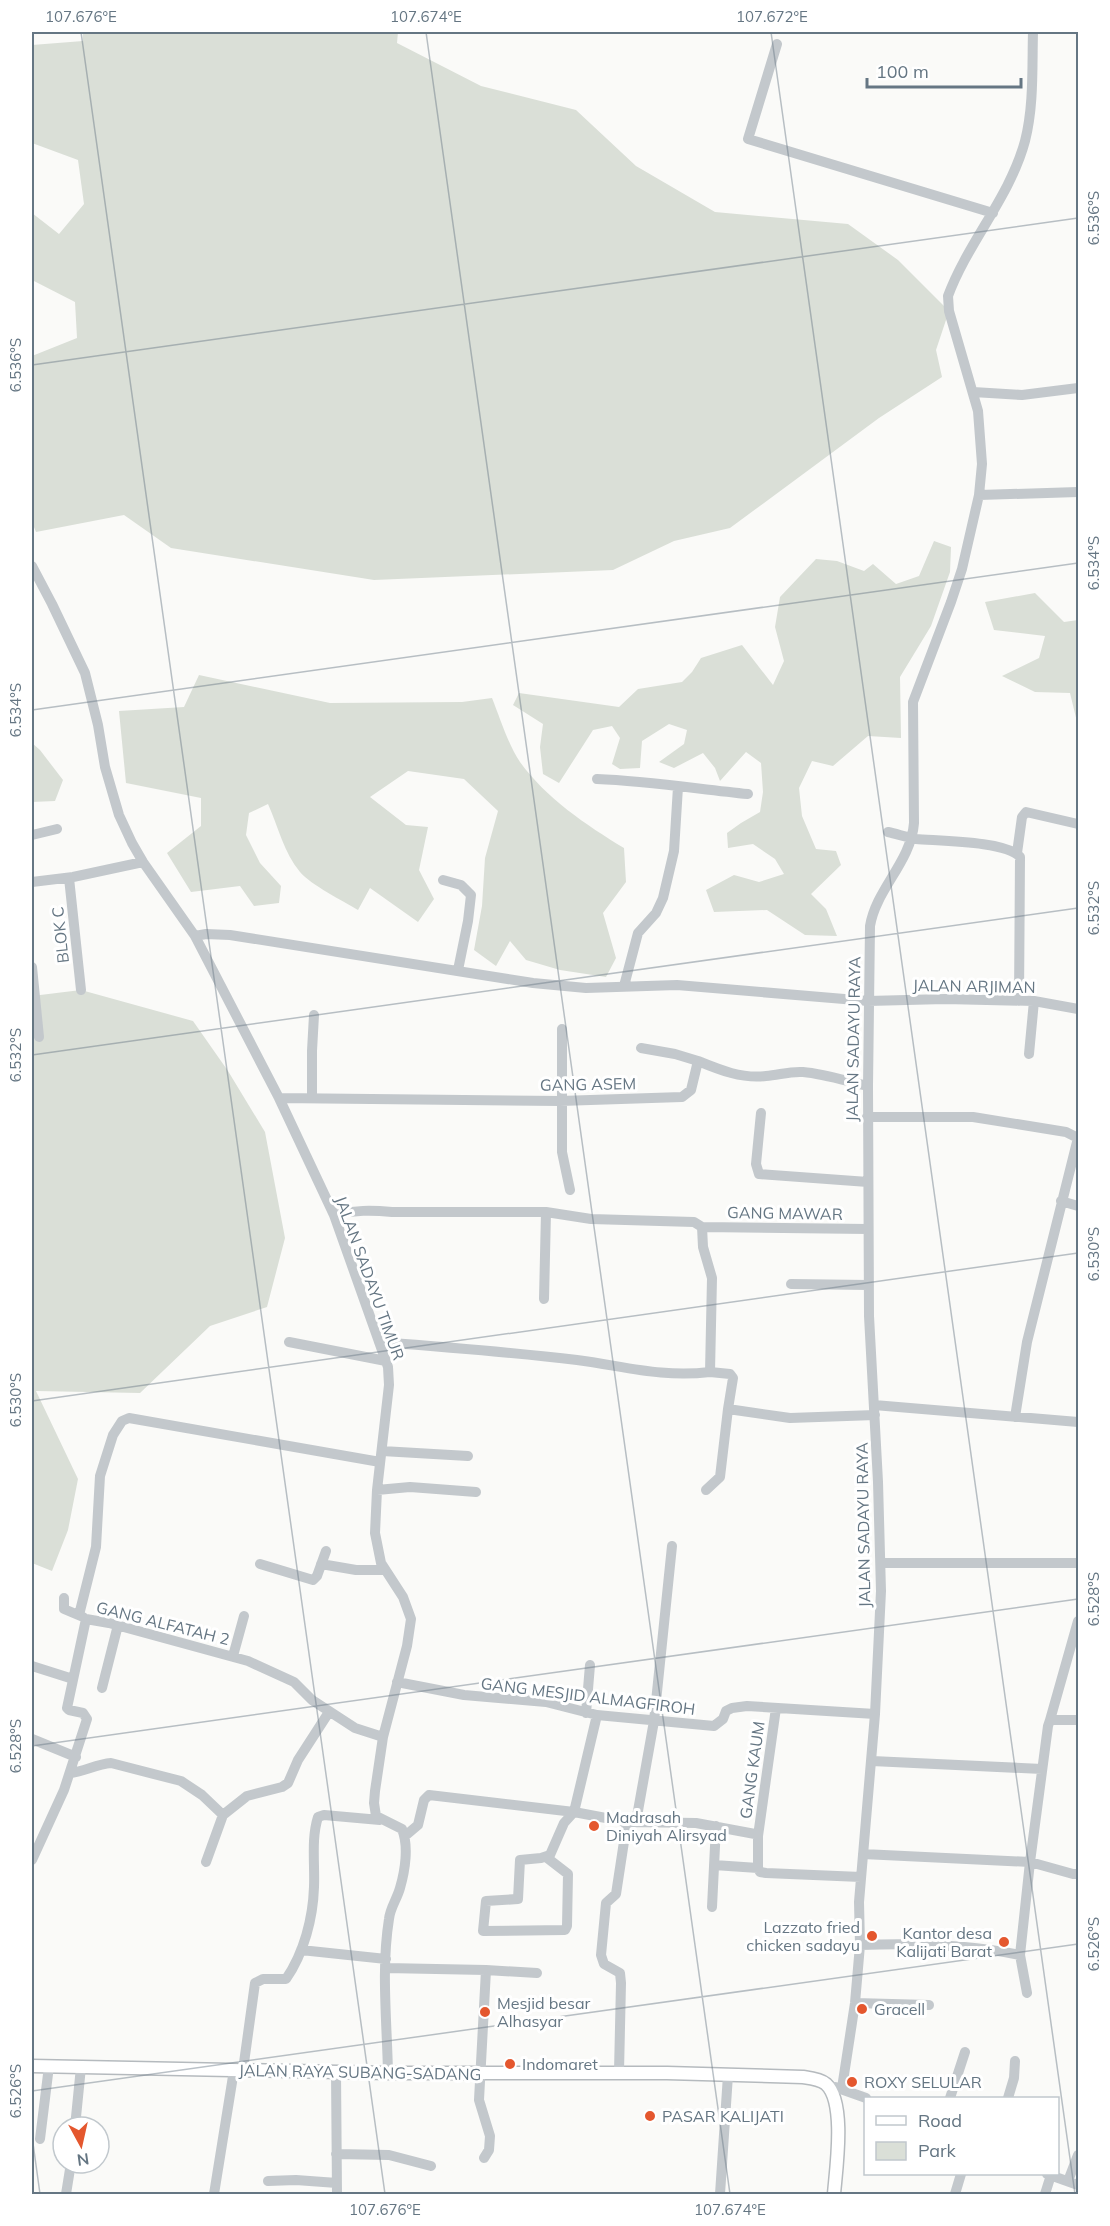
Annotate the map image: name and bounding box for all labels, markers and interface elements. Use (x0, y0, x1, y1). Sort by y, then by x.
text: 107.676°E (45, 7, 117, 26)
text: 107.674°E (390, 7, 462, 26)
text: 107.672°E (736, 7, 808, 26)
scale bar (867, 51, 1022, 89)
text: 100 m (876, 60, 929, 83)
text: 6.536°S (1084, 191, 1103, 245)
text: 6.536°S (6, 338, 25, 392)
text: 6.534°S (1084, 536, 1103, 590)
text: 6.534°S (6, 683, 25, 737)
text: 6.532°S (1084, 881, 1103, 935)
street label: BLOK C (47, 906, 73, 964)
street label: JALAN SADAYU RAYA (842, 956, 864, 1122)
street label: JALAN ARJIMAN (912, 975, 1036, 997)
text: 6.532°S (6, 1028, 25, 1082)
street label: GANG ASEM (540, 1073, 636, 1095)
street label: JALAN SADAYU TIMUR (331, 1193, 409, 1363)
street label: GANG MAWAR (727, 1202, 843, 1224)
text: 6.530°S (1084, 1227, 1103, 1281)
text: 6.530°S (6, 1373, 25, 1427)
street label: JALAN SADAYU RAYA (852, 1442, 874, 1608)
text: 6.528°S (1084, 1572, 1103, 1626)
street label: GANG ALFATAH 2 (94, 1597, 232, 1649)
street label: GANG MESJID ALMAGFIROH (480, 1673, 696, 1719)
text: 6.528°S (6, 1719, 25, 1773)
street label: GANG KAUM (735, 1720, 769, 1820)
place label: Madrasah Diniyah Alirsyad (606, 1807, 727, 1845)
marker: Madrasah Diniyah Alirsyad (587, 1819, 601, 1833)
place label: Lazzato fried chicken sadayu (746, 1917, 860, 1955)
text: 6.526°S (1084, 1917, 1103, 1971)
place label: Kantor desa Kalijati Barat (896, 1923, 992, 1961)
marker: Lazzato fried chicken sadayu (865, 1929, 879, 1943)
marker: Kantor desa Kalijati Barat (997, 1935, 1011, 1949)
place label: Mesjid besar Alhasyar (497, 1993, 591, 2031)
place label: Gracell (874, 1999, 925, 2019)
marker: Gracell (855, 2002, 869, 2016)
marker: Mesjid besar Alhasyar (478, 2005, 492, 2019)
place label: Indomaret (522, 2054, 598, 2074)
marker: Indomaret (503, 2057, 517, 2071)
street label: JALAN RAYA SUBANG-SADANG (238, 2060, 482, 2084)
text: 6.526°S (6, 2064, 25, 2118)
place label: ROXY SELULAR (864, 2072, 982, 2092)
marker: ROXY SELULAR (845, 2075, 859, 2089)
legend (864, 2097, 1059, 2175)
place label: PASAR KALIJATI (662, 2106, 784, 2126)
marker: PASAR KALIJATI (643, 2109, 657, 2123)
text: Road (918, 2109, 962, 2132)
north arrow (51, 2115, 111, 2175)
text: Park (918, 2139, 957, 2162)
text: N (76, 2149, 90, 2171)
text: 107.676°E (349, 2200, 421, 2219)
text: 107.674°E (694, 2200, 766, 2219)

